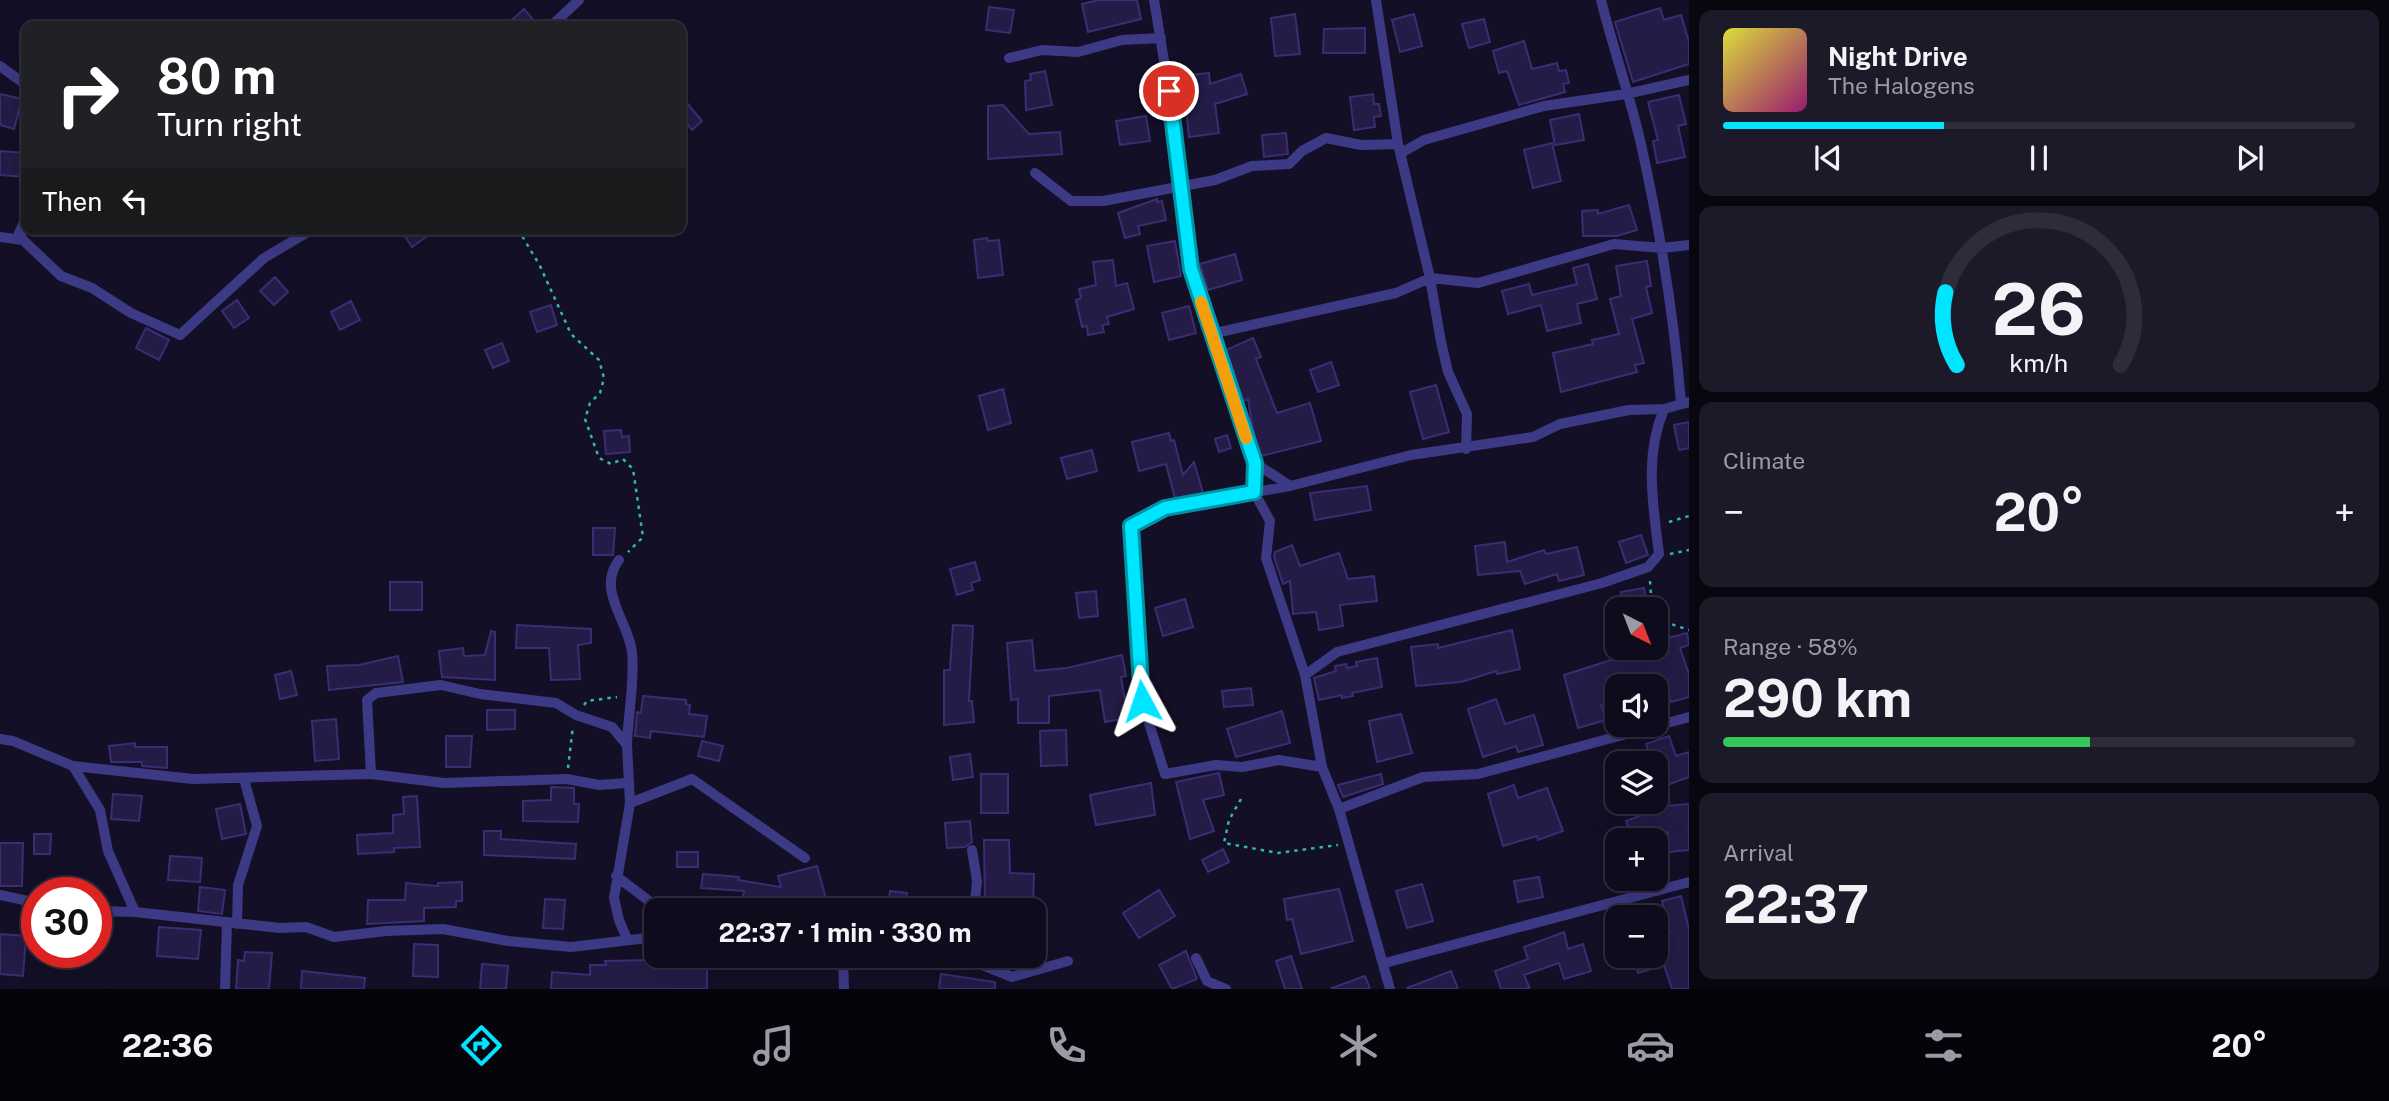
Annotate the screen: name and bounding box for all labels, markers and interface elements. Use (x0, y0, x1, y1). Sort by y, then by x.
text: Night Drive (1828, 41, 1968, 72)
text: 80 m (157, 47, 276, 105)
icon: right (42, 49, 133, 140)
pin (1139, 61, 1199, 121)
icon: arrive (1150, 72, 1188, 110)
text: The Halogens (1828, 72, 1975, 99)
text: Turn right (157, 106, 302, 143)
icon: previous (1809, 139, 1847, 177)
icon: pause (2020, 139, 2058, 177)
icon: next (2231, 139, 2269, 177)
icon: left (116, 182, 154, 220)
text: Then (42, 186, 102, 217)
text: 26 (1992, 266, 2086, 351)
text: km/h (2010, 347, 2068, 377)
text: Climate (1723, 447, 1805, 474)
text: 20° (1993, 482, 2085, 543)
text: − (1723, 490, 1744, 535)
text: + (2334, 490, 2355, 535)
north arrow (1605, 597, 1668, 660)
map controls (1605, 597, 1668, 968)
text: Range · 58% (1723, 633, 1858, 660)
position arrow (1105, 664, 1179, 738)
text: 290 km (1723, 668, 1912, 729)
button: sound (1605, 674, 1668, 737)
button: layers (1605, 751, 1668, 814)
button: + (1605, 828, 1668, 891)
text: Arrival (1723, 839, 1794, 866)
text: 22:37 (1723, 874, 1869, 935)
speed limit sign: 30 (21, 877, 112, 968)
button: − (1605, 905, 1668, 968)
text: 22:37 · 1 min · 330 m (719, 917, 971, 948)
icon: directions (457, 1021, 506, 1070)
icon: music (749, 1021, 798, 1070)
icon: phone (1042, 1021, 1091, 1070)
icon: climate (1334, 1021, 1383, 1070)
icon: car (1626, 1021, 1675, 1070)
icon: filters (1919, 1021, 1968, 1070)
text: 22:36 (122, 1027, 213, 1064)
text: 20° (2211, 1027, 2267, 1064)

